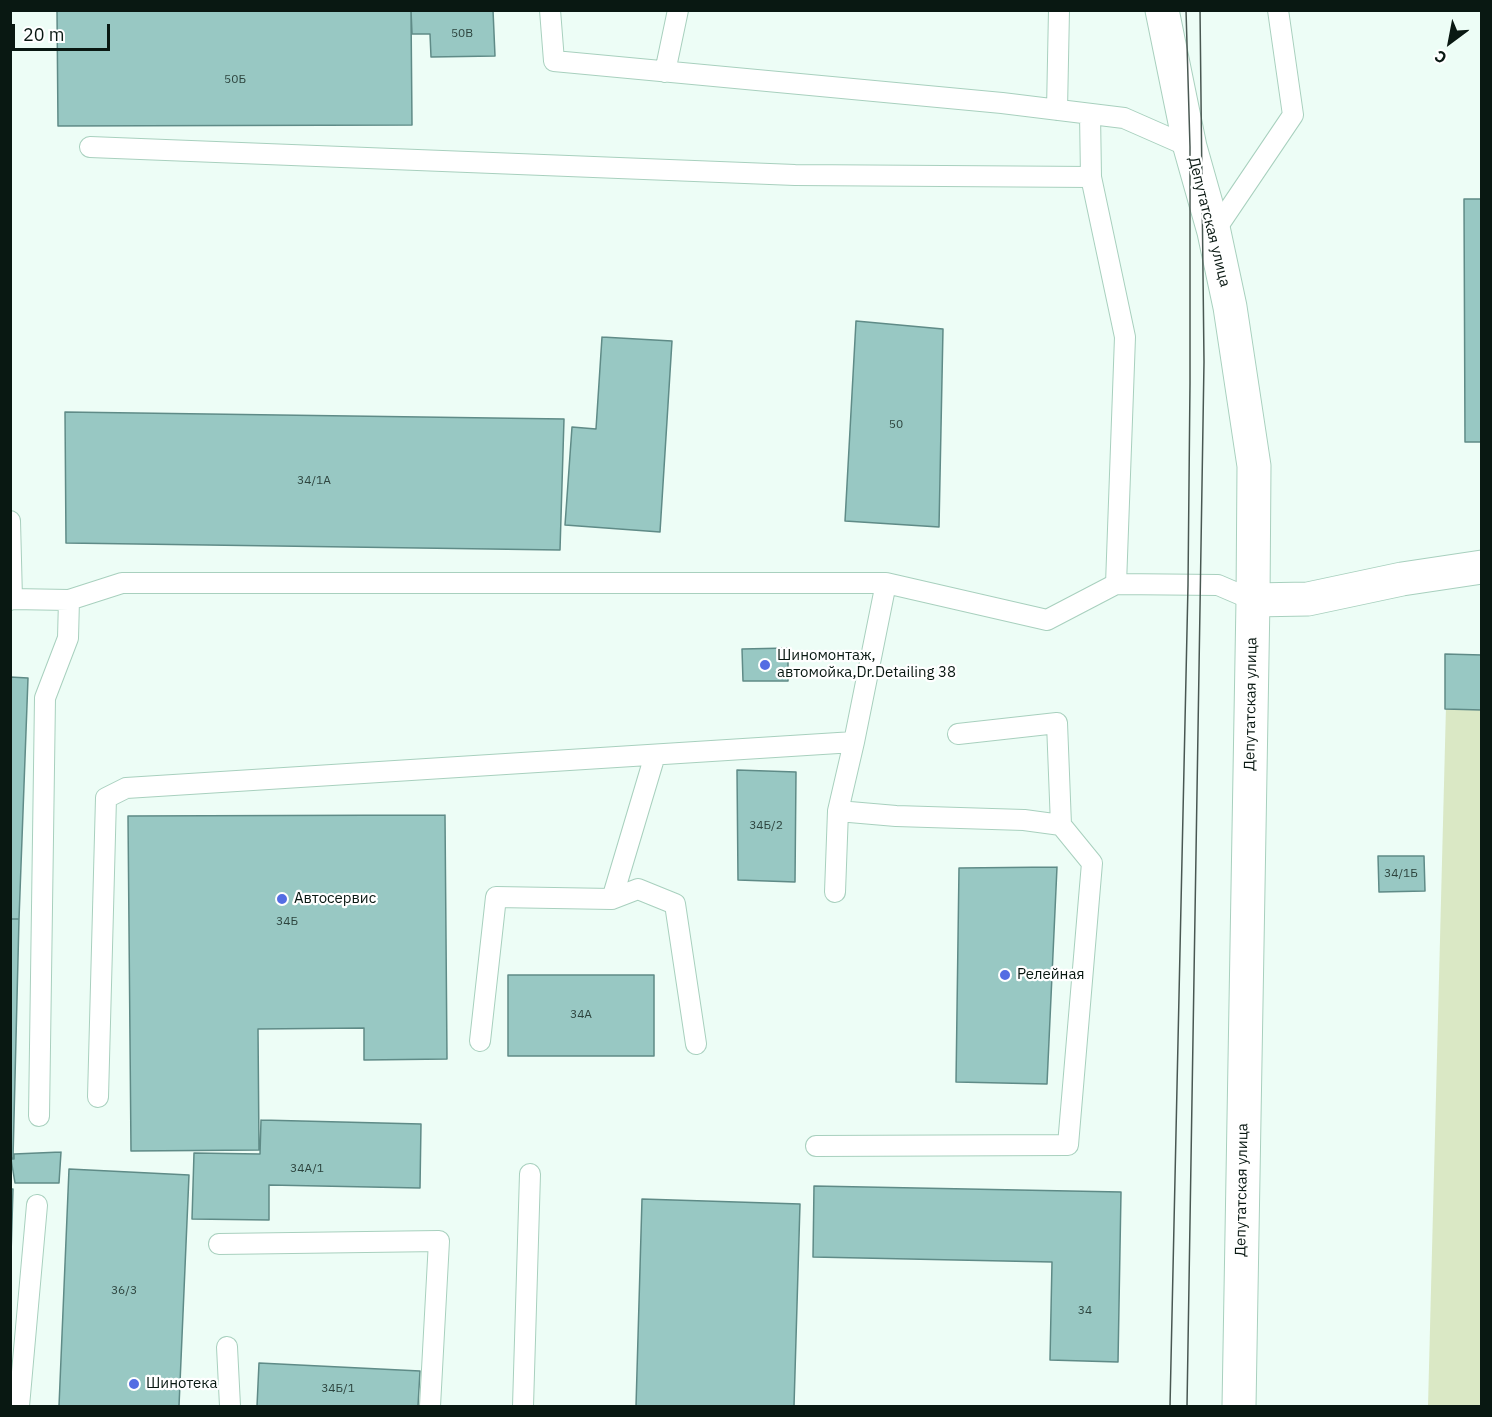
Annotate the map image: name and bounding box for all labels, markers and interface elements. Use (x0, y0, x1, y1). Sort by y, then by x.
scale bar (15, 12, 112, 50)
north arrow (1420, 12, 1480, 72)
text: 20 m (23, 23, 65, 46)
house number: 50В (451, 27, 473, 41)
text: С (1431, 46, 1450, 69)
house number: 50Б (224, 73, 246, 87)
street label: Депутатская улица (1184, 155, 1234, 289)
house number: 50 (889, 418, 903, 432)
house number: 34/1А (297, 474, 331, 488)
street label: Депутатская улица (1241, 637, 1261, 771)
place label: Шиномонтаж, автомойка,Dr.Detailing 38 (777, 647, 956, 682)
marker: Шиномонтаж, автомойка,Dr.Detailing 38 (758, 658, 772, 672)
house number: 34Б/2 (749, 819, 783, 833)
house number: 34/1Б (1384, 867, 1418, 881)
place label: Автосервис (294, 890, 376, 908)
marker: Автосервис (275, 892, 289, 906)
house number: 34Б (276, 915, 298, 929)
place label: Релейная (1017, 966, 1084, 984)
marker: Релейная (998, 968, 1012, 982)
house number: 34А (570, 1008, 592, 1022)
street label: Депутатская улица (1232, 1123, 1252, 1257)
house number: 34А/1 (290, 1162, 324, 1176)
house number: 36/3 (111, 1284, 137, 1298)
house number: 34 (1078, 1304, 1092, 1318)
place label: Шинотека (146, 1375, 217, 1393)
marker: Шинотека (127, 1377, 141, 1391)
house number: 34Б/1 (321, 1382, 355, 1396)

